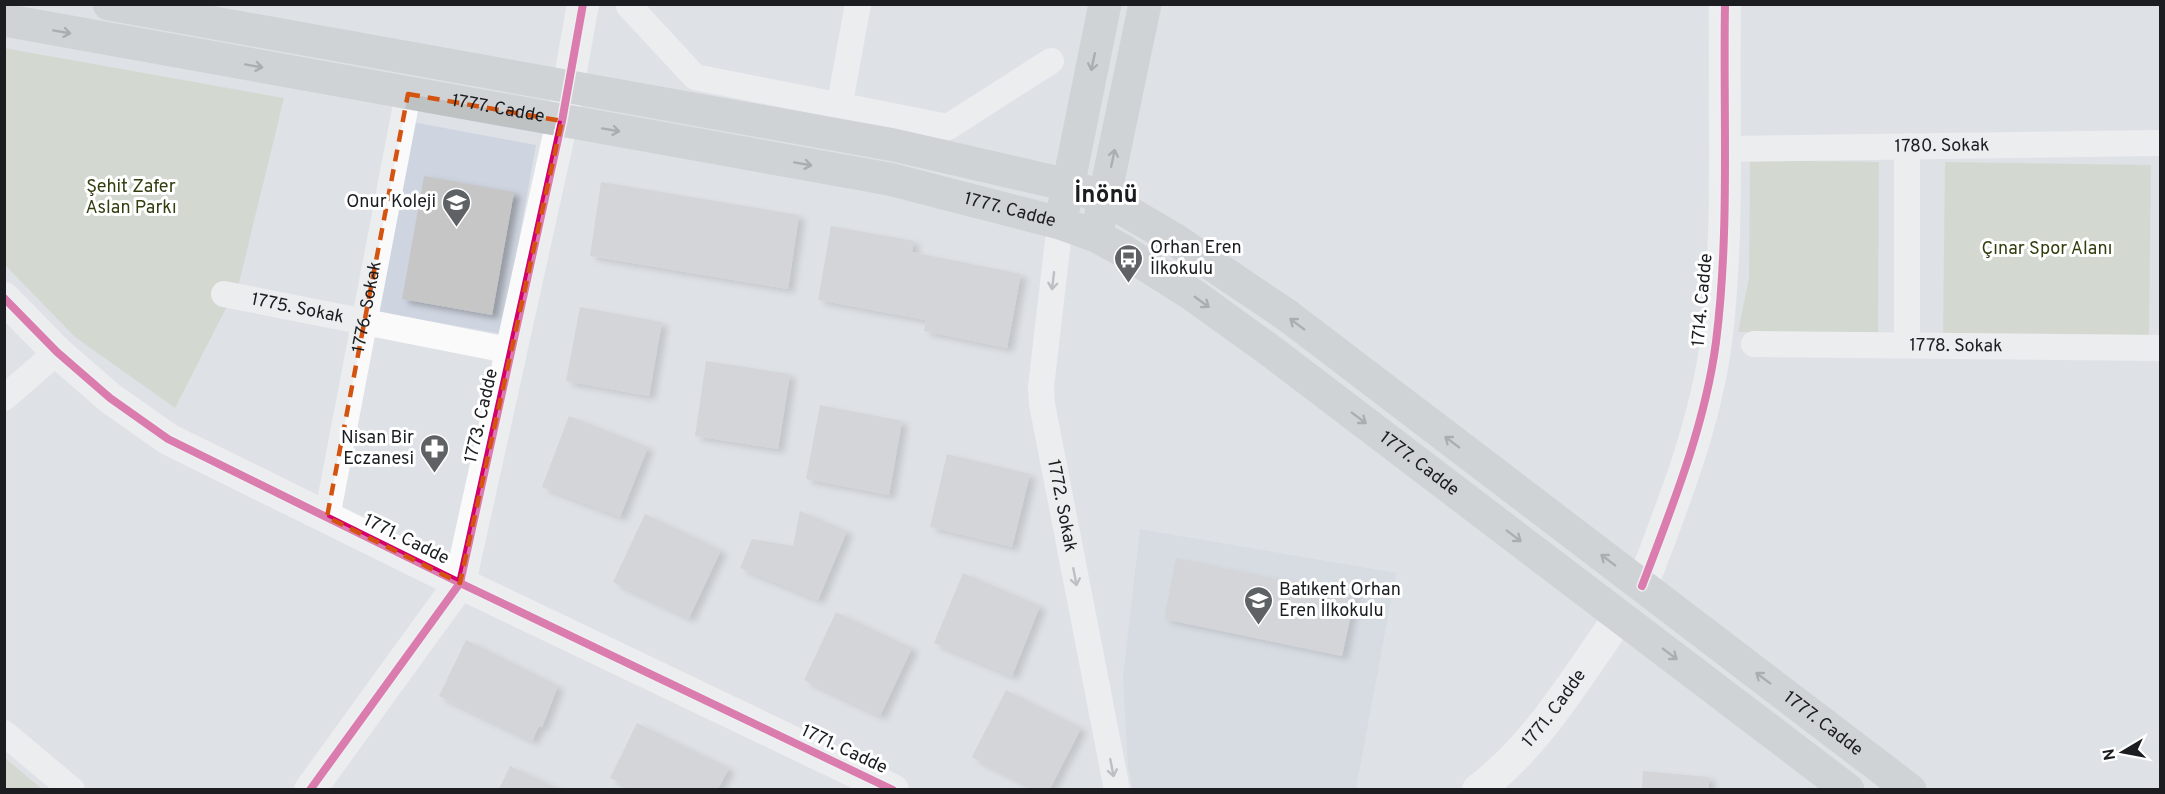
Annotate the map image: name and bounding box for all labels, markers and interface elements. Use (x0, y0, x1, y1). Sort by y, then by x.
one-way arrow (51, 27, 71, 38)
one-way arrow (1087, 52, 1098, 71)
one-way arrow (243, 61, 263, 72)
street label: 1777. Cadde (450, 89, 546, 128)
one-way arrow (601, 125, 620, 136)
street label: 1780. Sokak (1894, 134, 1990, 158)
one-way arrow (1107, 149, 1119, 168)
one-way arrow (793, 159, 812, 170)
park label: Şehit Zafer Aslan Parkı (85, 176, 177, 220)
district label: İnönü (1074, 179, 1138, 211)
school or university icon: Onur Koleji (441, 186, 473, 228)
street label: 1777. Cadde (962, 187, 1058, 233)
place label: Onur Koleji (346, 191, 436, 214)
place label: Orhan Eren İlkokulu (1150, 237, 1242, 281)
park label: Çınar Spor Alanı (1982, 238, 2112, 261)
bus stop icon: Orhan Eren İlkokulu (1113, 242, 1145, 284)
street label: 1714. Cadde (1687, 252, 1719, 348)
street label: 1776. Sokak (347, 259, 387, 355)
one-way arrow (1048, 270, 1059, 290)
street label: 1775. Sokak (249, 288, 346, 329)
one-way arrow (1194, 296, 1210, 308)
one-way arrow (1290, 317, 1306, 330)
street label: 1778. Sokak (1909, 334, 2003, 358)
street label: 1773. Cadde (460, 367, 504, 465)
one-way arrow (1351, 411, 1367, 424)
street label: 1777. Cadde (1375, 426, 1464, 502)
place label: Nisan Bir Eczanesi (341, 427, 414, 471)
pharmacy icon: Nisan Bir Eczanesi (419, 432, 451, 474)
one-way arrow (1445, 435, 1461, 448)
street label: 1772. Sokak (1042, 458, 1082, 554)
street label: 1771. Cadde (359, 509, 453, 571)
one-way arrow (1506, 530, 1522, 542)
one-way arrow (1600, 553, 1616, 566)
one-way arrow (1070, 566, 1081, 586)
place label: Batıkent Orhan Eren İlkokulu (1279, 579, 1401, 623)
school or university icon: Batıkent Orhan Eren İlkokulu (1242, 584, 1274, 626)
one-way arrow (1661, 647, 1677, 660)
street label: 1771. Cadde (1517, 665, 1591, 753)
one-way arrow (1755, 672, 1771, 684)
street label: 1777. Cadde (1779, 686, 1868, 762)
street label: 1771. Cadde (797, 720, 891, 780)
north arrow (2093, 722, 2153, 782)
text: N (2099, 747, 2121, 762)
one-way arrow (1107, 758, 1118, 777)

